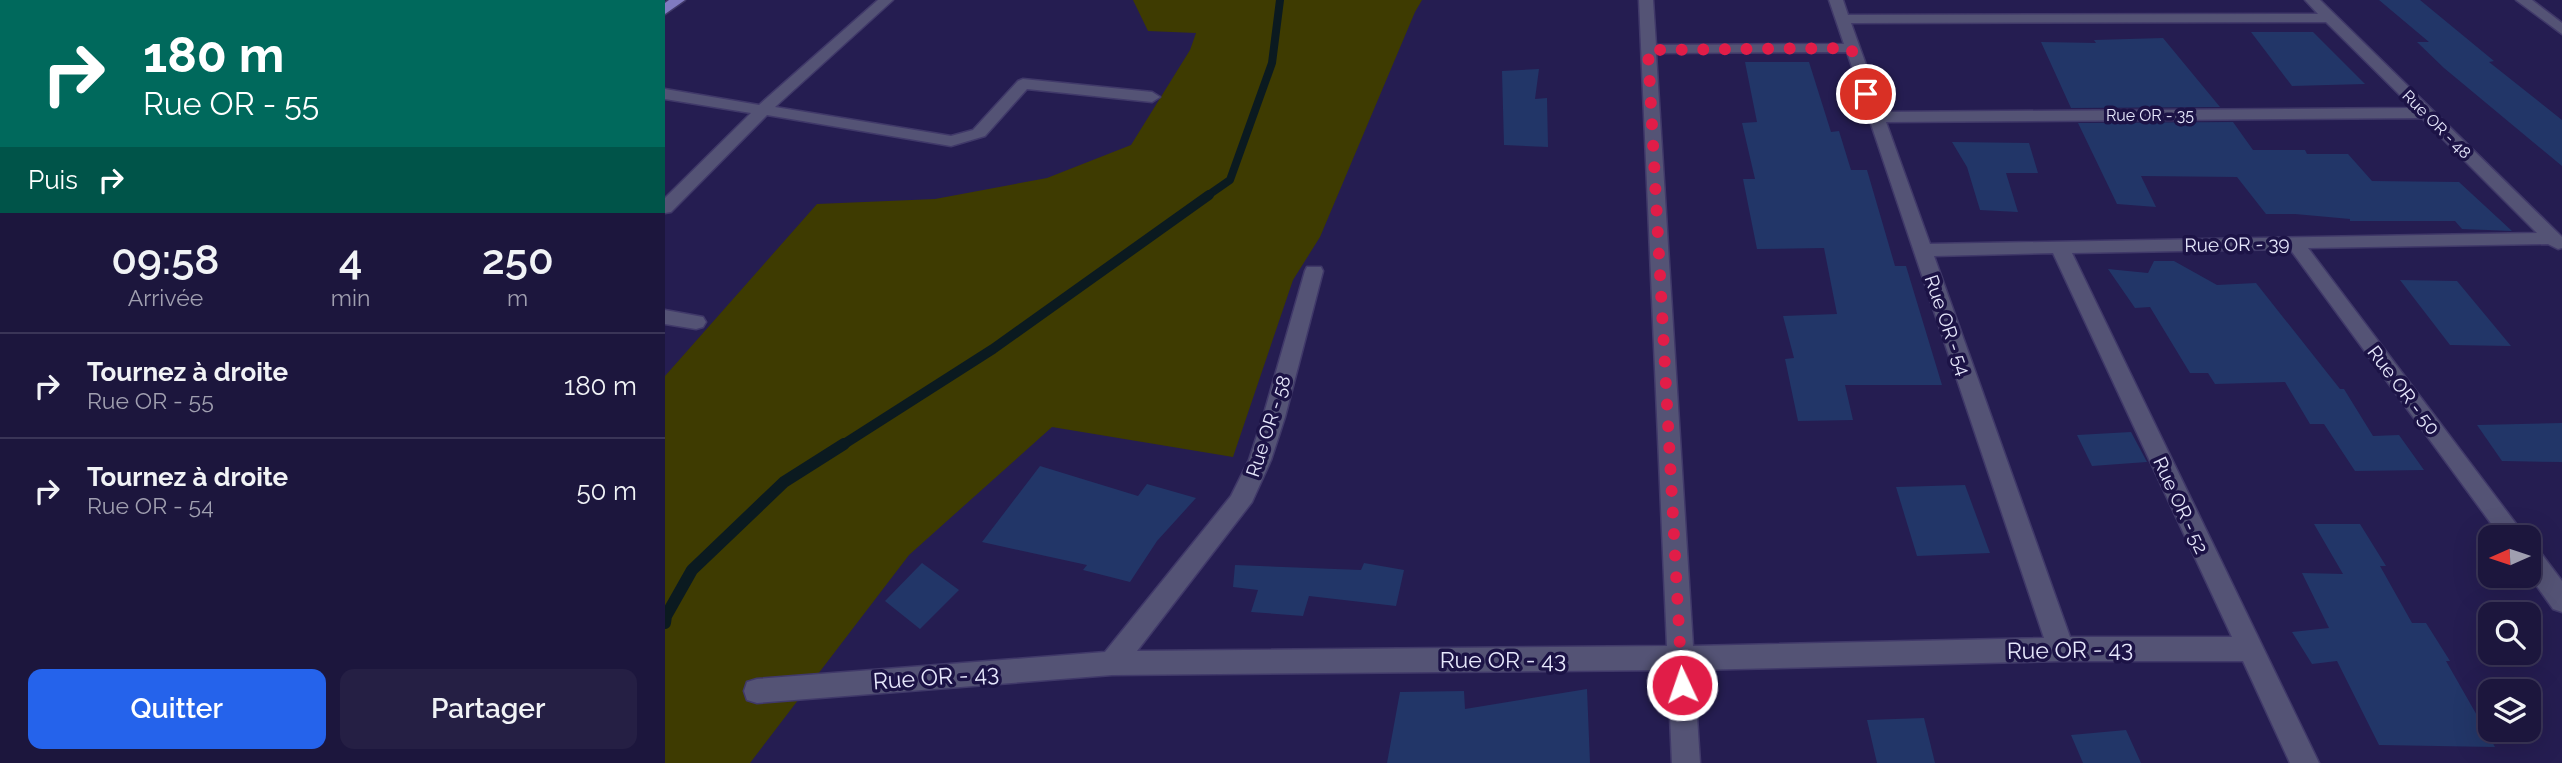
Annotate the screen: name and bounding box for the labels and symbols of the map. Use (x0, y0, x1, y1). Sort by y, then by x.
pin (1836, 64, 1896, 124)
street label: Rue OR - 48 (2398, 86, 2475, 163)
street label: Rue OR - 35 (2106, 106, 2194, 125)
street label: Rue OR - 39 (2184, 232, 2290, 256)
street label: Rue OR - 54 (1921, 272, 1975, 378)
street label: Rue OR - 50 (2363, 341, 2445, 439)
street label: Rue OR - 58 (1241, 372, 1295, 480)
street label: Rue OR - 52 (2149, 453, 2213, 557)
north arrow (2478, 525, 2541, 588)
street label: Rue OR - 43 (2007, 635, 2133, 664)
street label: Rue OR - 43 (1440, 646, 1566, 673)
position arrow (1645, 648, 1719, 722)
street label: Rue OR - 43 (872, 659, 1000, 694)

